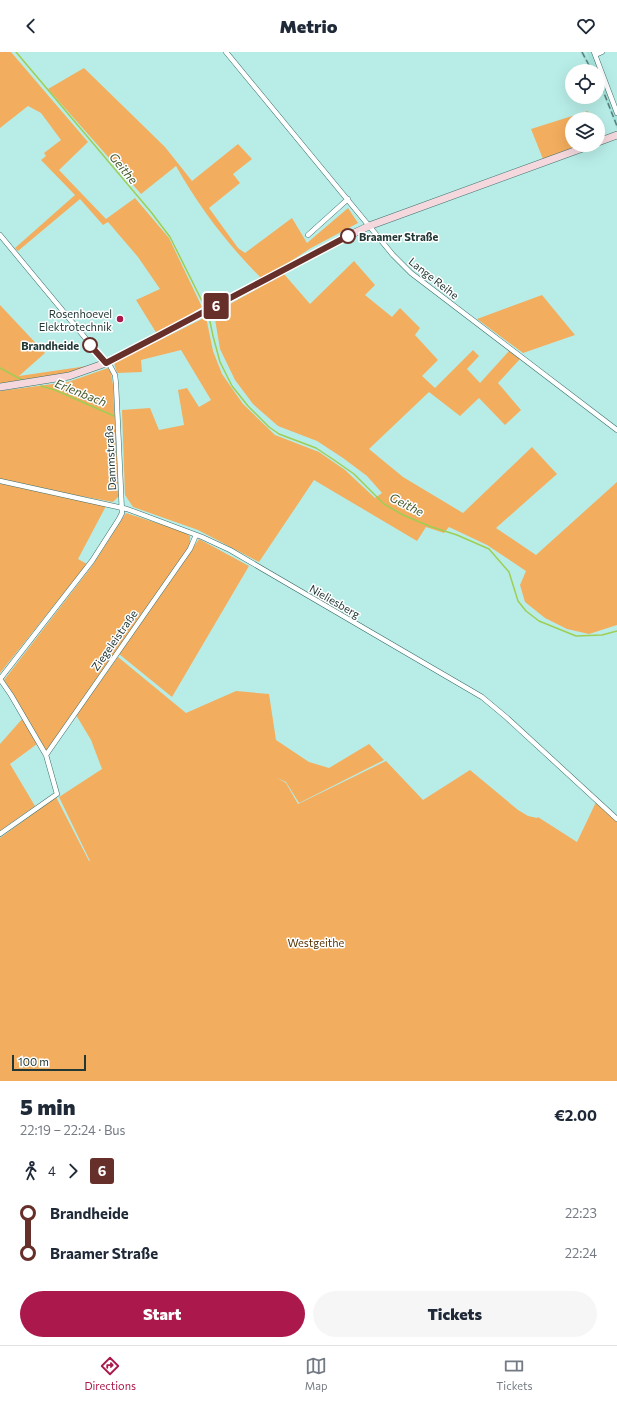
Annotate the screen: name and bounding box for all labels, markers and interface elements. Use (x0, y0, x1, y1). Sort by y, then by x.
icon: back (20, 15, 42, 37)
text: Metrio (280, 15, 338, 37)
icon: heart (575, 15, 597, 37)
map controls (565, 64, 605, 152)
button: locate (565, 64, 605, 104)
button: layers (565, 112, 605, 152)
water label: Geithe (107, 150, 141, 187)
marker: Braamer Straße (340, 228, 356, 244)
place label: Braamer Straße (359, 230, 438, 243)
street label: Lange Reihe (406, 254, 462, 302)
line badge: 6 (203, 293, 229, 319)
text: 6 (212, 297, 220, 314)
place label: Rosenhoevel Elektrotechnik (39, 307, 112, 333)
marker: Rosenhoevel Elektrotechnik (115, 314, 125, 324)
marker: Brandheide (82, 337, 98, 353)
place label: Brandheide (21, 339, 79, 352)
water label: Erlenbach (53, 375, 109, 409)
street label: Dammstraße (102, 425, 118, 491)
water label: Geithe (388, 490, 427, 519)
street label: Nieliesberg (307, 581, 363, 621)
street label: Ziegeleistraße (88, 607, 140, 673)
park label: Westgeithe (288, 936, 345, 949)
scale bar (12, 1053, 86, 1072)
text: 100 m (18, 1055, 49, 1068)
text: 5 min (20, 1093, 76, 1120)
text: €2.00 (554, 1106, 597, 1124)
text: 22:19 – 22:24 · Bus (20, 1122, 125, 1138)
icon: walk (20, 1160, 42, 1182)
icon: forward (62, 1160, 84, 1182)
text: 6 (98, 1162, 106, 1179)
text: 4 (48, 1163, 56, 1179)
text: Brandheide (50, 1204, 129, 1222)
text: 22:23 (565, 1205, 597, 1221)
text: Braamer Straße (50, 1244, 158, 1262)
text: 22:24 (565, 1245, 597, 1261)
button: Start (20, 1291, 305, 1337)
button: Tickets (313, 1291, 597, 1337)
tab: Directions (84, 1355, 136, 1392)
tab: Map (305, 1355, 328, 1392)
tab: Tickets (496, 1355, 533, 1392)

